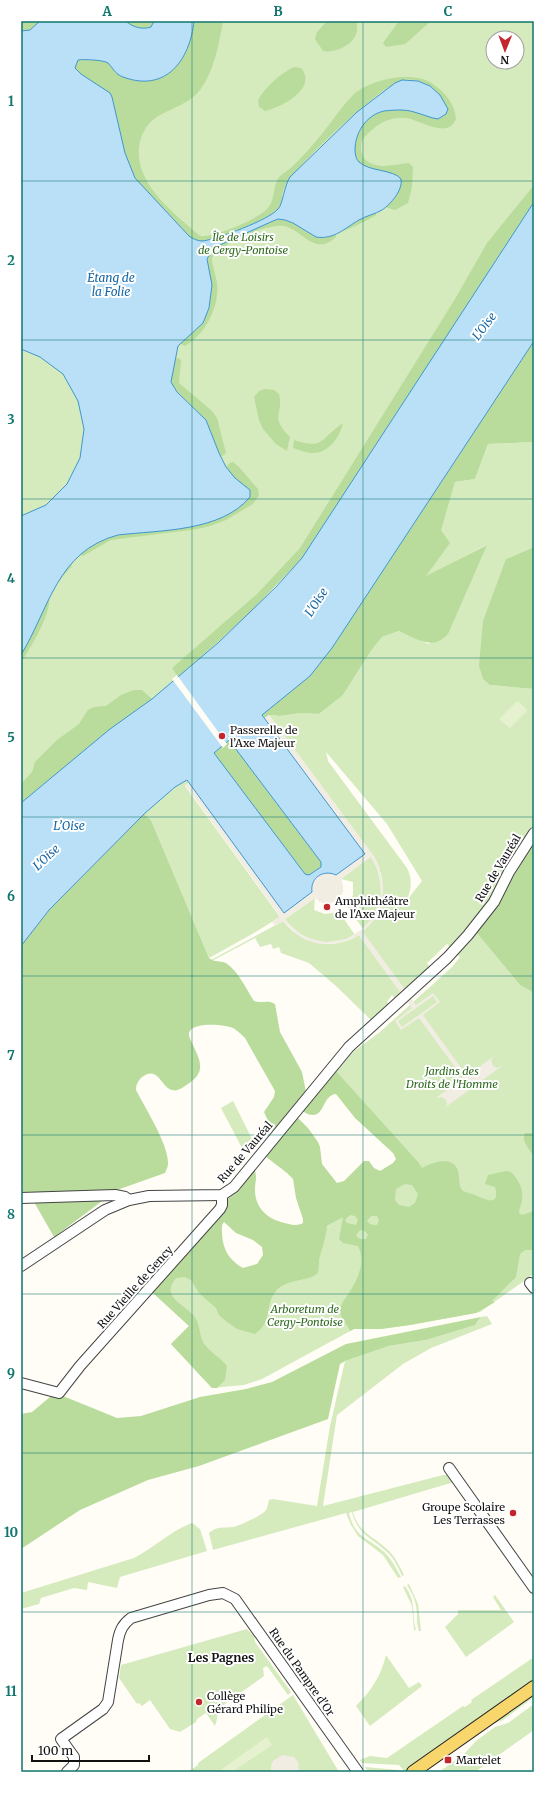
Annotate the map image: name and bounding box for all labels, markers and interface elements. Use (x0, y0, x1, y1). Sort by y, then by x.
text: A (101, 3, 112, 20)
text: B (273, 3, 283, 20)
text: C (444, 3, 453, 20)
north arrow (485, 30, 525, 70)
text: N (500, 53, 509, 67)
text: 1 (8, 93, 14, 110)
park label: Île de Loisirs de Cergy-Pontoise (198, 230, 288, 257)
text: 2 (7, 252, 15, 269)
water label: Étang de la Folie (87, 269, 135, 299)
water label: L'Oise (469, 309, 499, 343)
text: 3 (7, 411, 15, 428)
text: 4 (7, 570, 16, 587)
water label: L'Oise (301, 585, 331, 619)
place label: Passerelle de l’Axe Majeur (230, 723, 298, 750)
text: 5 (7, 729, 15, 746)
marker: Passerelle de l’Axe Majeur (217, 731, 227, 741)
water label: L’Oise (53, 818, 85, 833)
street label: Rue de Vauréal (472, 831, 524, 905)
water label: L'Oise (30, 841, 62, 873)
text: 6 (7, 888, 15, 905)
place label: Amphithéâtre de l'Axe Majeur (334, 894, 415, 921)
marker: Amphithéâtre de l'Axe Majeur (322, 902, 332, 912)
text: 7 (7, 1047, 15, 1064)
park label: Jardins des Droits de l'Homme (405, 1064, 498, 1091)
street label: Rue de Vauréal (214, 1118, 276, 1186)
text: 8 (7, 1206, 15, 1223)
street label: Rue Vieille de Gency (94, 1242, 176, 1331)
park label: Arboretum de Cergy‐Pontoise (267, 1302, 343, 1329)
text: 9 (7, 1365, 15, 1382)
place label: Groupe Scolaire Les Terrasses (422, 1500, 505, 1527)
marker: Groupe Scolaire Les Terrasses (508, 1508, 518, 1518)
text: 10 (4, 1524, 18, 1541)
street label: Rue du Pampre d'Or (266, 1625, 338, 1719)
district label: Les Pagnes (188, 1650, 254, 1665)
text: 11 (5, 1683, 17, 1700)
place label: Collège Gérard Philipe (207, 1689, 283, 1716)
marker: Collège Gérard Philipe (194, 1697, 204, 1707)
scale bar (32, 1737, 149, 1763)
text: 100 m (38, 1743, 73, 1758)
place label: Martelet (456, 1753, 502, 1767)
marker: Martelet (443, 1755, 453, 1765)

